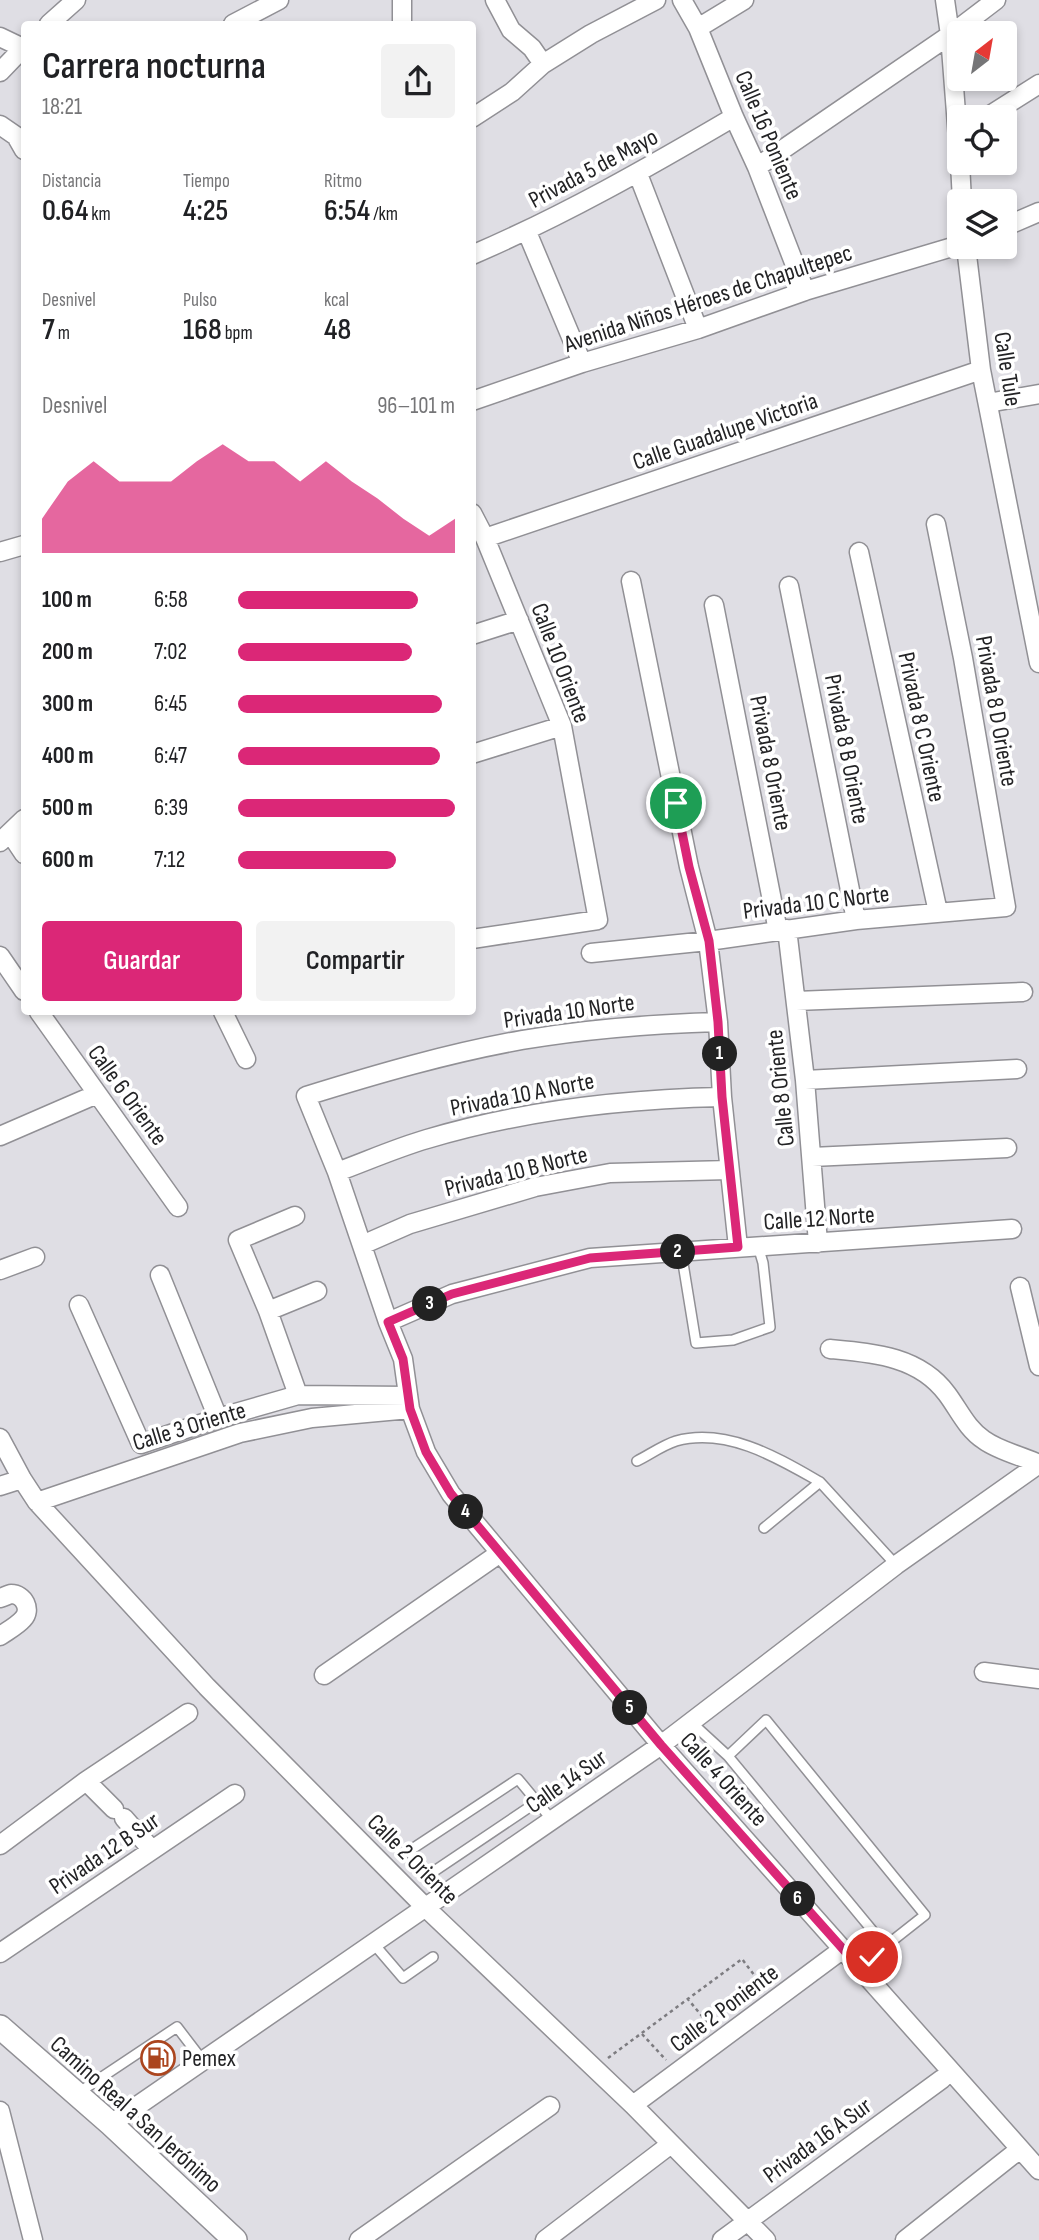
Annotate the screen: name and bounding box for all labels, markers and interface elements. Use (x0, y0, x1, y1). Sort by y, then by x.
north arrow (947, 21, 1017, 91)
map controls (947, 21, 1017, 259)
text: Carrera nocturna (42, 44, 266, 89)
button: share (381, 44, 455, 118)
street label: Calle 16 Poniente (728, 66, 809, 204)
text: 18:21 (42, 93, 82, 121)
button: locate (947, 105, 1017, 175)
street label: Privada 5 de Mayo (524, 122, 663, 215)
text: Distancia (42, 170, 101, 193)
text: Tiempo (183, 170, 230, 193)
text: Ritmo (324, 170, 362, 193)
button: layers (947, 189, 1017, 259)
text: 0.64 (42, 193, 88, 229)
text: 4:25 (183, 193, 228, 229)
text: 6:54 (324, 193, 370, 229)
text: km (88, 203, 111, 226)
text: /km (370, 203, 398, 226)
street label: Avenida Niños Héroes de Chapultepec (559, 238, 856, 359)
text: Desnivel (42, 289, 96, 312)
text: Pulso (183, 289, 217, 312)
text: kcal (324, 289, 349, 312)
text: 7 (42, 312, 55, 348)
text: 168 (183, 312, 222, 348)
text: 48 (324, 312, 351, 348)
text: m (55, 322, 70, 345)
text: bpm (222, 322, 253, 345)
street label: Calle Tule (987, 330, 1028, 408)
street label: Calle Guadalupe Victoria (629, 386, 821, 477)
text: Desnivel (42, 392, 107, 420)
text: 96–101 m (377, 392, 455, 420)
text: 100 m (42, 586, 92, 614)
text: 6:58 (154, 586, 188, 614)
street label: Calle 10 Oriente (524, 599, 597, 727)
street label: Privada 8 D Oriente (969, 633, 1024, 789)
text: 200 m (42, 638, 93, 666)
text: 7:02 (154, 638, 187, 666)
street label: Privada 8 C Oriente (891, 649, 952, 805)
street label: Privada 8 B Oriente (818, 672, 875, 826)
text: 300 m (42, 690, 93, 718)
text: 6:45 (154, 690, 187, 718)
street label: Privada 8 Oriente (743, 693, 798, 833)
text: 400 m (42, 742, 93, 770)
text: 6:47 (154, 742, 187, 770)
pin (646, 773, 706, 833)
icon: arrive (657, 784, 695, 822)
text: 500 m (42, 794, 93, 822)
text: 6:39 (154, 794, 188, 822)
text: 600 m (42, 846, 94, 874)
text: 7:12 (154, 846, 185, 874)
street label: Privada 10 C Norte (741, 879, 891, 926)
button: Guardar (42, 921, 242, 1001)
button: Compartir (256, 921, 455, 1001)
street label: Privada 10 Norte (502, 988, 636, 1035)
street label: Calle 8 Oriente (760, 1028, 801, 1148)
pin: 1 (702, 1036, 738, 1072)
street label: Calle 6 Oriente (81, 1039, 174, 1151)
text: 1 (716, 1042, 723, 1065)
street label: Privada 10 A Norte (448, 1066, 596, 1123)
street label: Privada 10 B Norte (442, 1140, 591, 1203)
street label: Calle 12 Norte (762, 1200, 876, 1237)
pin: 2 (660, 1234, 696, 1270)
text: 2 (673, 1240, 682, 1263)
pin: 3 (412, 1286, 448, 1322)
text: 3 (425, 1292, 434, 1315)
street label: Calle 3 Oriente (129, 1396, 249, 1457)
pin: 4 (448, 1494, 484, 1530)
text: 4 (461, 1500, 470, 1523)
pin: 5 (612, 1690, 648, 1726)
text: 5 (625, 1696, 634, 1719)
street label: Calle 4 Oriente (674, 1726, 773, 1832)
street label: Calle 14 Sur (520, 1743, 612, 1820)
street label: Privada 12 B Sur (44, 1806, 165, 1901)
street label: Calle 2 Oriente (361, 1808, 464, 1911)
pin: 6 (780, 1882, 816, 1916)
text: 6 (793, 1887, 802, 1910)
pin (842, 1927, 902, 1987)
icon: check (853, 1938, 891, 1976)
street label: Calle 2 Poniente (664, 1958, 784, 2059)
street label: Camino Real a San Jerónimo (44, 2030, 227, 2199)
fuel station icon: Pemex (139, 2039, 177, 2077)
place label: Pemex (182, 2044, 236, 2073)
street label: Privada 16 A Sur (758, 2091, 877, 2189)

